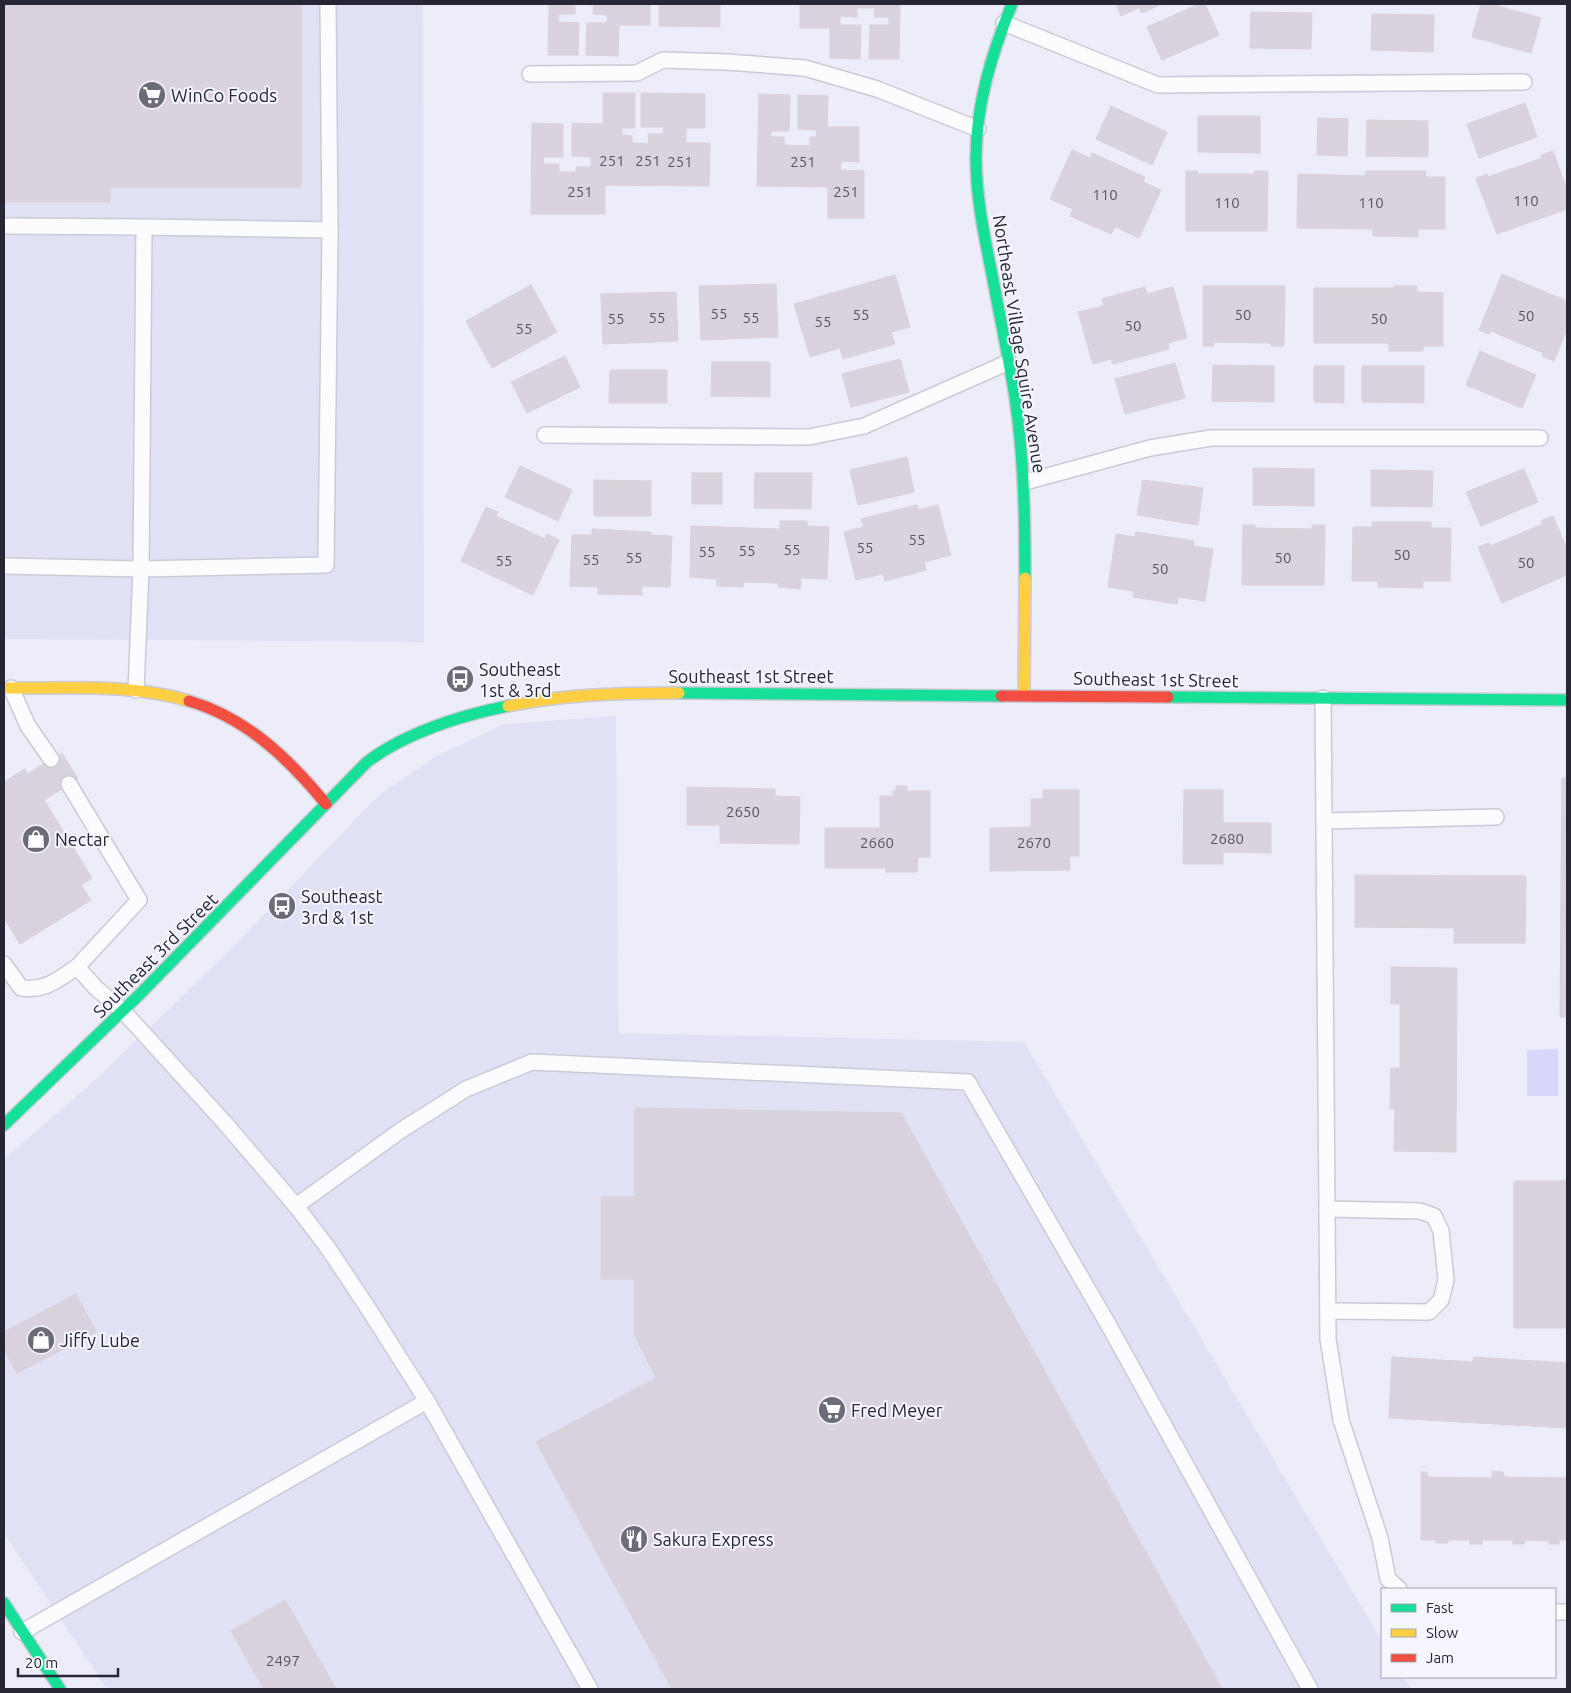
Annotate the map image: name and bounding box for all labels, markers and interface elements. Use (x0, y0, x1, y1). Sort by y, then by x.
supermarket icon: WinCo Foods (137, 80, 167, 110)
place label: WinCo Foods (171, 85, 277, 105)
house number: 251 (599, 152, 625, 169)
house number: 251 (635, 152, 661, 169)
house number: 251 (667, 153, 693, 170)
house number: 251 (790, 153, 816, 170)
house number: 251 (567, 183, 593, 200)
house number: 251 (833, 183, 859, 200)
house number: 110 (1092, 186, 1118, 203)
house number: 110 (1513, 192, 1539, 209)
house number: 110 (1214, 194, 1240, 211)
house number: 110 (1358, 194, 1384, 211)
street label: Northeast Village Squire Avenue (990, 213, 1050, 475)
house number: 55 (711, 305, 727, 322)
house number: 55 (853, 306, 869, 323)
house number: 50 (1235, 306, 1251, 323)
house number: 50 (1518, 307, 1534, 324)
house number: 55 (649, 309, 665, 326)
house number: 55 (743, 309, 759, 326)
house number: 55 (608, 310, 624, 327)
house number: 50 (1371, 310, 1387, 327)
house number: 55 (815, 313, 831, 330)
house number: 50 (1125, 317, 1141, 334)
house number: 55 (516, 320, 532, 337)
house number: 55 (909, 531, 925, 548)
house number: 55 (857, 539, 873, 556)
house number: 55 (784, 541, 800, 558)
house number: 55 (739, 542, 755, 559)
house number: 55 (699, 543, 715, 560)
house number: 50 (1394, 546, 1410, 563)
house number: 55 (626, 549, 642, 566)
house number: 50 (1275, 549, 1291, 566)
house number: 55 (583, 551, 599, 568)
house number: 55 (496, 552, 512, 569)
house number: 50 (1518, 554, 1534, 571)
house number: 50 (1152, 560, 1168, 577)
place label: Southeast 1st & 3rd (479, 659, 561, 700)
bus stop icon: Southeast 1st & 3rd (445, 664, 475, 694)
street label: Southeast 1st Street (668, 666, 834, 686)
street label: Southeast 1st Street (1073, 668, 1239, 690)
house number: 2650 (726, 803, 760, 820)
shop icon: Nectar (21, 824, 51, 854)
place label: Nectar (55, 829, 109, 849)
house number: 2680 (1210, 830, 1244, 847)
house number: 2660 (860, 834, 894, 851)
house number: 2670 (1017, 834, 1051, 851)
place label: Southeast 3rd & 1st (301, 886, 383, 927)
street label: Southeast 3rd Street (89, 889, 221, 1021)
bus stop icon: Southeast 3rd & 1st (267, 891, 297, 921)
shop icon: Jiffy Lube (26, 1325, 56, 1355)
place label: Jiffy Lube (60, 1330, 140, 1350)
supermarket icon: Fred Meyer (817, 1395, 847, 1425)
place label: Fred Meyer (851, 1400, 943, 1420)
restaurant icon: Sakura Express (619, 1524, 649, 1554)
place label: Sakura Express (653, 1529, 774, 1549)
legend (1381, 1588, 1556, 1678)
text: Fast (1426, 1599, 1454, 1616)
text: Slow (1426, 1624, 1459, 1641)
scale bar (18, 1646, 118, 1678)
text: Jam (1426, 1649, 1454, 1666)
house number: 2497 (266, 1652, 300, 1669)
text: 20 m (25, 1654, 58, 1671)

